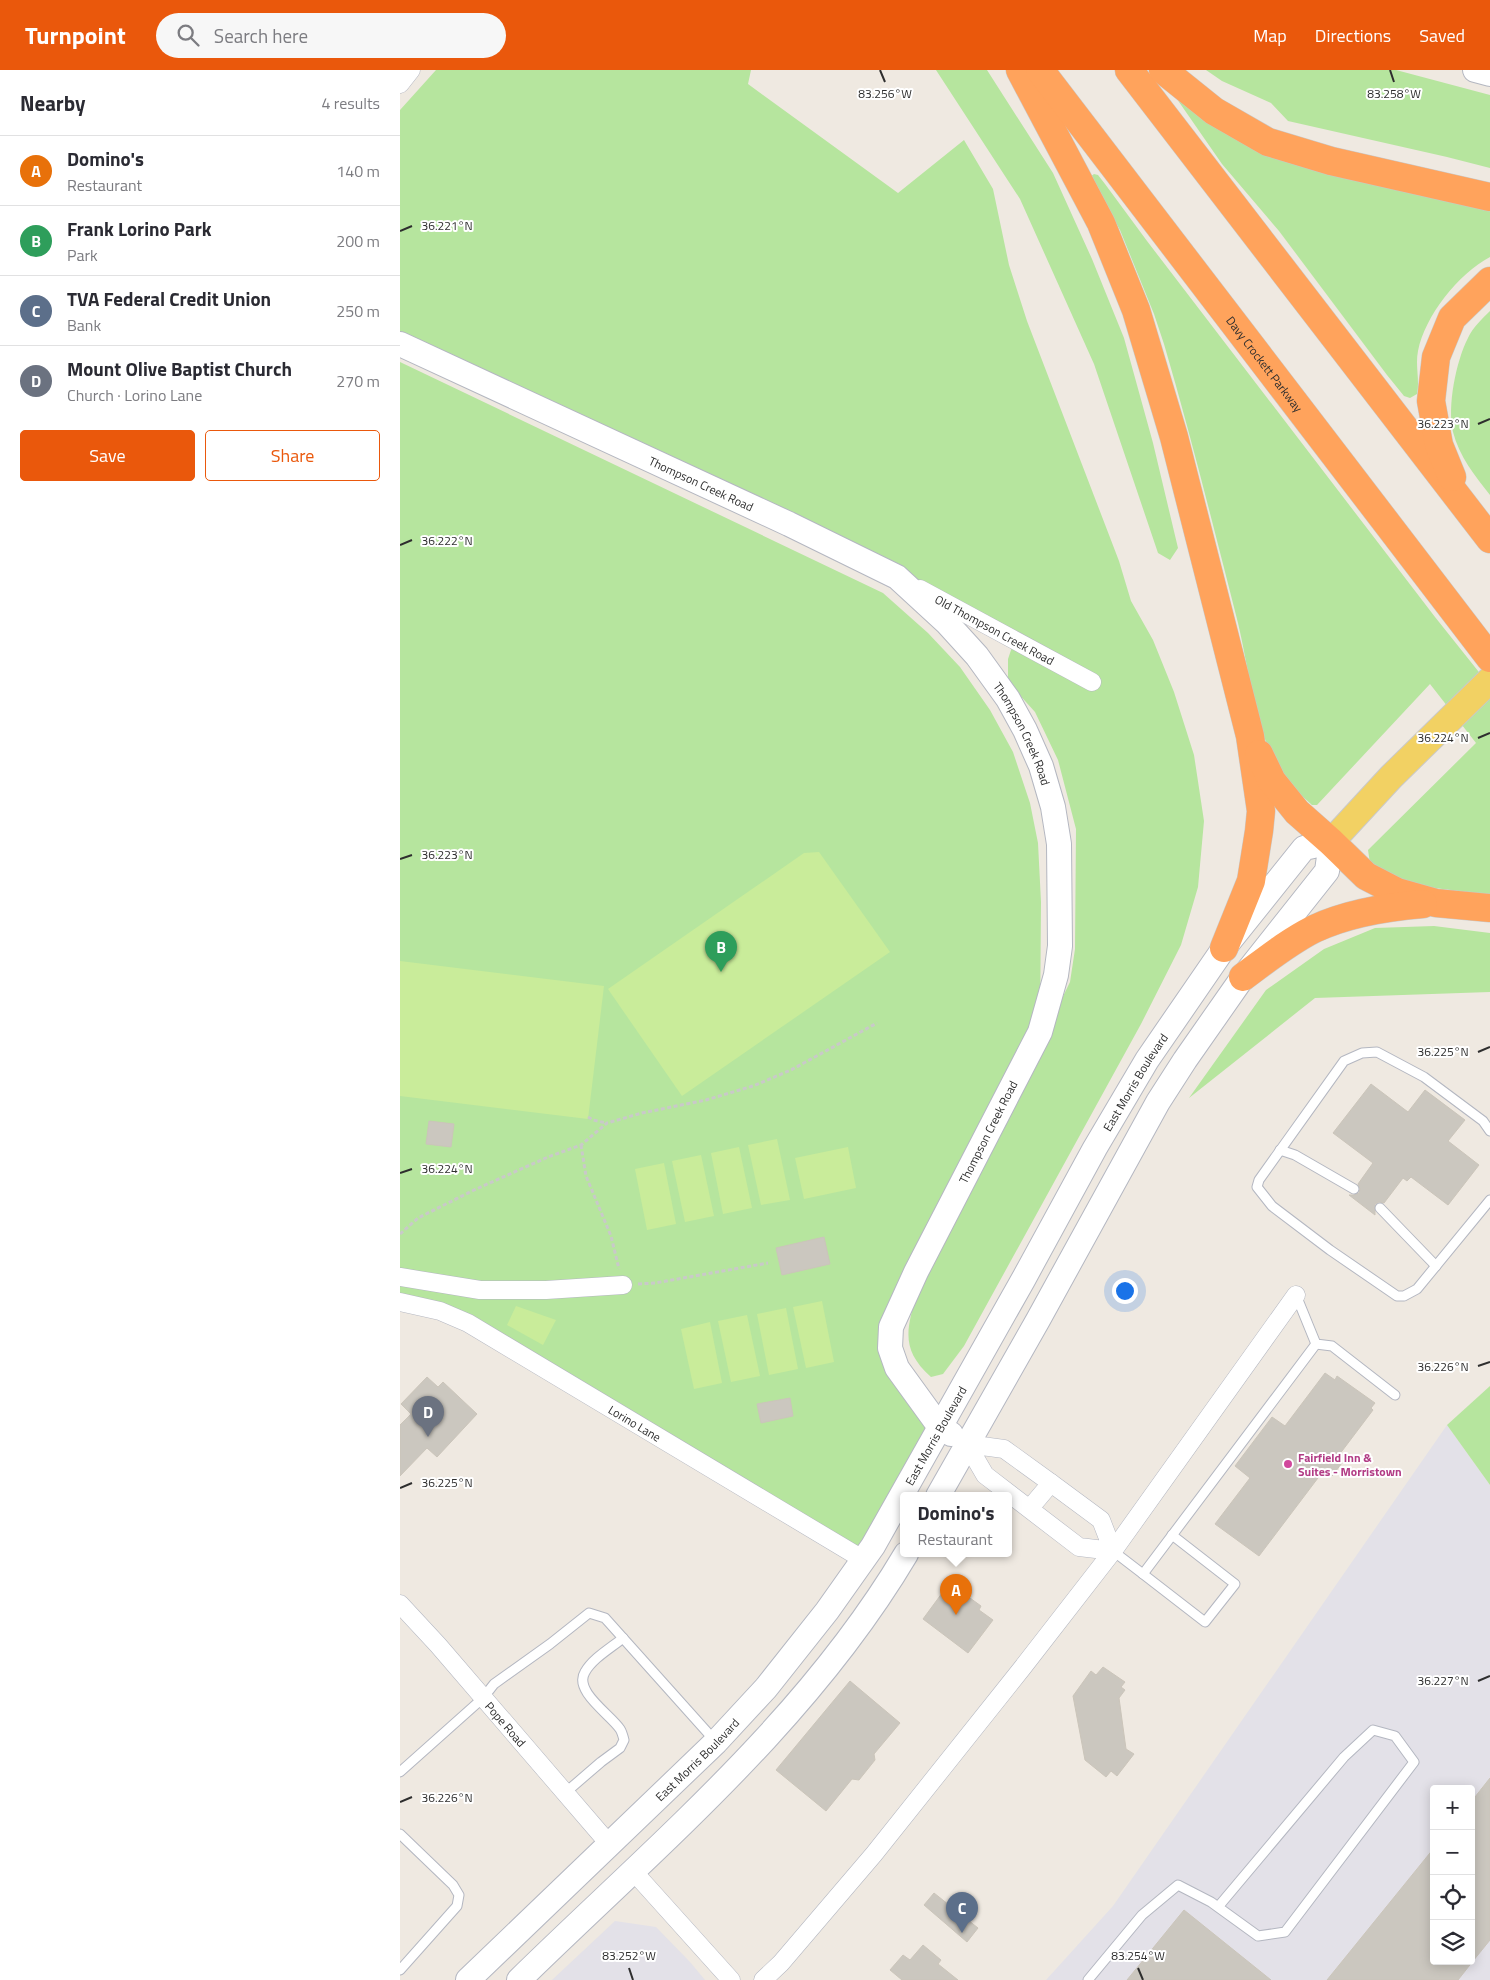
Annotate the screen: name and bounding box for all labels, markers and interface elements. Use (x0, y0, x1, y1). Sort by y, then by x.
search box (156, 13, 506, 58)
text: Turnpoint (25, 17, 126, 53)
icon: search (174, 21, 202, 49)
text: Search here (214, 21, 308, 50)
text: Map (1253, 22, 1287, 49)
text: Directions (1315, 22, 1391, 49)
text: Saved (1419, 22, 1465, 49)
text: 83.256°W (858, 84, 912, 103)
text: 83.258°W (1367, 84, 1421, 103)
text: Nearby (20, 87, 85, 119)
text: 4 results (321, 91, 380, 115)
text: Domino's (67, 144, 144, 173)
text: A (31, 159, 41, 183)
text: 140 m (336, 159, 380, 183)
text: Restaurant (67, 173, 142, 197)
text: Frank Lorino Park (67, 214, 212, 243)
text: 36.221°N (421, 216, 473, 235)
text: B (31, 229, 41, 253)
text: 200 m (336, 229, 380, 253)
text: Park (67, 243, 98, 267)
text: TVA Federal Credit Union (67, 284, 271, 313)
text: C (32, 299, 40, 323)
text: 250 m (336, 299, 380, 323)
street label: Davy Crockett Parkway (1222, 312, 1308, 416)
text: Bank (67, 313, 101, 337)
text: Mount Olive Baptist Church (67, 354, 292, 383)
text: D (31, 369, 41, 393)
text: 270 m (336, 369, 380, 393)
text: Church · Lorino Lane (67, 383, 202, 407)
text: 36.223°N (1417, 414, 1469, 433)
button: Save (20, 430, 195, 481)
button: Share (205, 430, 380, 481)
street label: Thompson Creek Road (646, 451, 757, 516)
text: 36.222°N (421, 531, 473, 550)
street label: Old Thompson Creek Road (932, 589, 1058, 669)
street label: Thompson Creek Road (989, 678, 1056, 787)
text: 36.224°N (1417, 728, 1469, 747)
text: 36.223°N (421, 845, 473, 864)
pin: B (705, 931, 737, 972)
street label: East Morris Boulevard (1098, 1029, 1172, 1135)
text: 36.225°N (1417, 1042, 1469, 1061)
street label: Thompson Creek Road (954, 1077, 1022, 1187)
text: 36.224°N (421, 1159, 473, 1178)
your location (1112, 1278, 1138, 1304)
text: 36.226°N (1417, 1357, 1469, 1376)
street label: East Morris Boulevard (900, 1382, 971, 1489)
pin: D (412, 1396, 444, 1437)
street label: Lorino Lane (605, 1400, 665, 1446)
place label: Fairfield Inn & Suites - Morristown (1298, 1448, 1402, 1481)
marker: Fairfield Inn & Suites - Morristown (1282, 1458, 1294, 1470)
text: 36.225°N (421, 1473, 473, 1492)
popup (900, 1492, 1012, 1557)
text: Domino's (918, 1498, 995, 1527)
text: Restaurant (918, 1527, 993, 1551)
pin: A (940, 1574, 972, 1615)
text: 36.227°N (1417, 1671, 1469, 1690)
street label: Pope Road (481, 1697, 531, 1751)
street label: East Morris Boulevard (651, 1713, 743, 1805)
map controls (1430, 1785, 1475, 1965)
button: + (1430, 1785, 1475, 1830)
text: 36.226°N (421, 1788, 473, 1807)
button: − (1430, 1830, 1475, 1875)
button: locate (1430, 1875, 1475, 1920)
pin: C (946, 1892, 978, 1933)
button: layers (1430, 1920, 1475, 1965)
text: 83.252°W (602, 1946, 656, 1965)
text: 83.254°W (1111, 1946, 1165, 1965)

